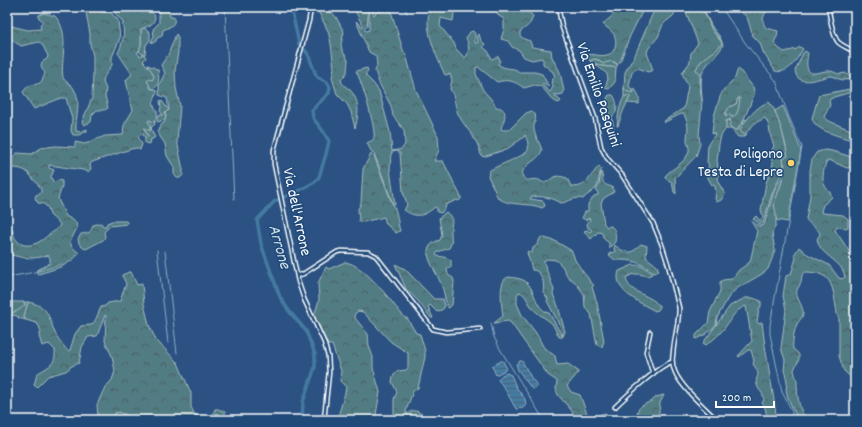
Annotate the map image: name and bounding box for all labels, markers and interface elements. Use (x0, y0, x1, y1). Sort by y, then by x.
street label: Via Emilio Pasquini (569, 40, 627, 150)
place label: Poligono Testa di Lepre (698, 143, 783, 184)
marker: Poligono Testa di Lepre (786, 158, 796, 168)
street label: Via dell'Arrone (277, 166, 315, 258)
water label: Arrone (262, 223, 294, 271)
scale bar (716, 383, 774, 409)
text: 200 m (722, 390, 751, 407)

